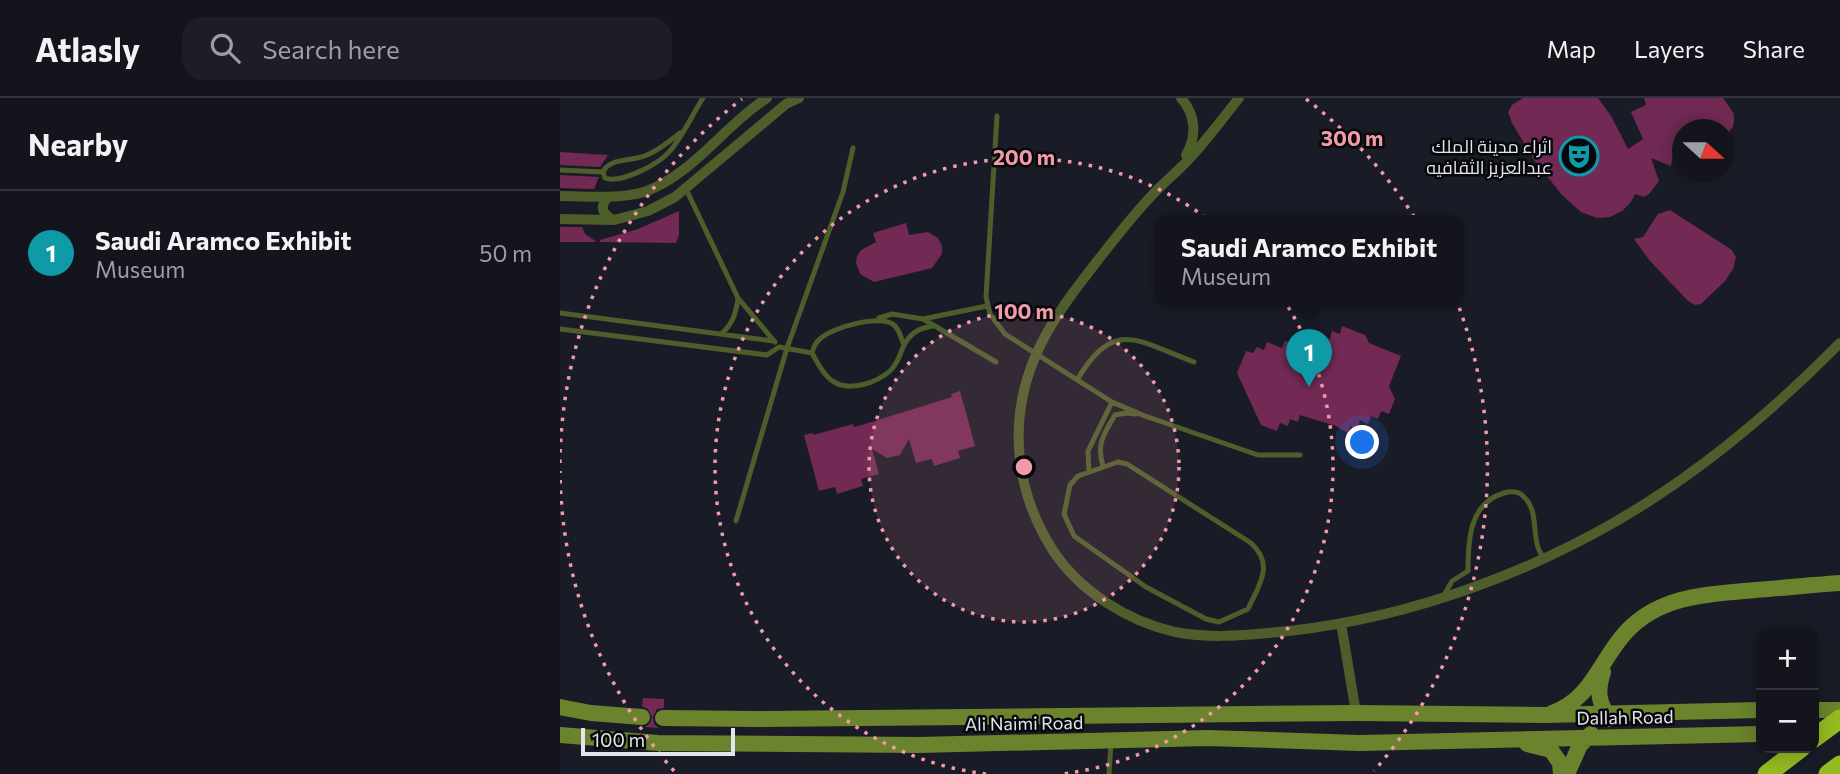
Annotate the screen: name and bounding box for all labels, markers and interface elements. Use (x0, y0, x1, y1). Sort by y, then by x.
search box (182, 17, 672, 80)
text: Atlasly (35, 28, 140, 69)
icon: search (206, 29, 244, 67)
text: Search here (262, 33, 400, 64)
text: Map (1547, 34, 1596, 63)
text: Layers (1634, 34, 1705, 63)
text: Share (1743, 34, 1805, 63)
north arrow (1672, 119, 1735, 182)
text: Nearby (28, 125, 128, 162)
text: 300 m (1321, 125, 1383, 150)
place label: اثراء مدينة الملك عبدالعزيز الثقافيه (1426, 135, 1552, 179)
theatre icon: اثراء مدينة الملك عبدالعزيز الثقافيه (1558, 135, 1600, 177)
text: 200 m (993, 144, 1055, 169)
popup (1155, 215, 1463, 306)
text: Saudi Aramco Exhibit (95, 224, 351, 255)
text: Saudi Aramco Exhibit (1181, 231, 1437, 262)
text: 1 (46, 239, 56, 267)
text: 50 m (479, 239, 532, 267)
text: Museum (95, 255, 185, 283)
text: Museum (1181, 262, 1271, 290)
text: 100 m (994, 298, 1054, 323)
pin: 1 (1286, 329, 1332, 387)
your location (1345, 425, 1379, 459)
centre of rings (1012, 455, 1036, 479)
map controls (1756, 627, 1819, 753)
button: + (1756, 627, 1819, 690)
button: − (1756, 690, 1819, 753)
street label: Dallah Road (1576, 705, 1674, 729)
street label: Ali Naimi Road (965, 711, 1083, 735)
scale bar (581, 725, 735, 757)
text: 100 m (592, 728, 645, 751)

